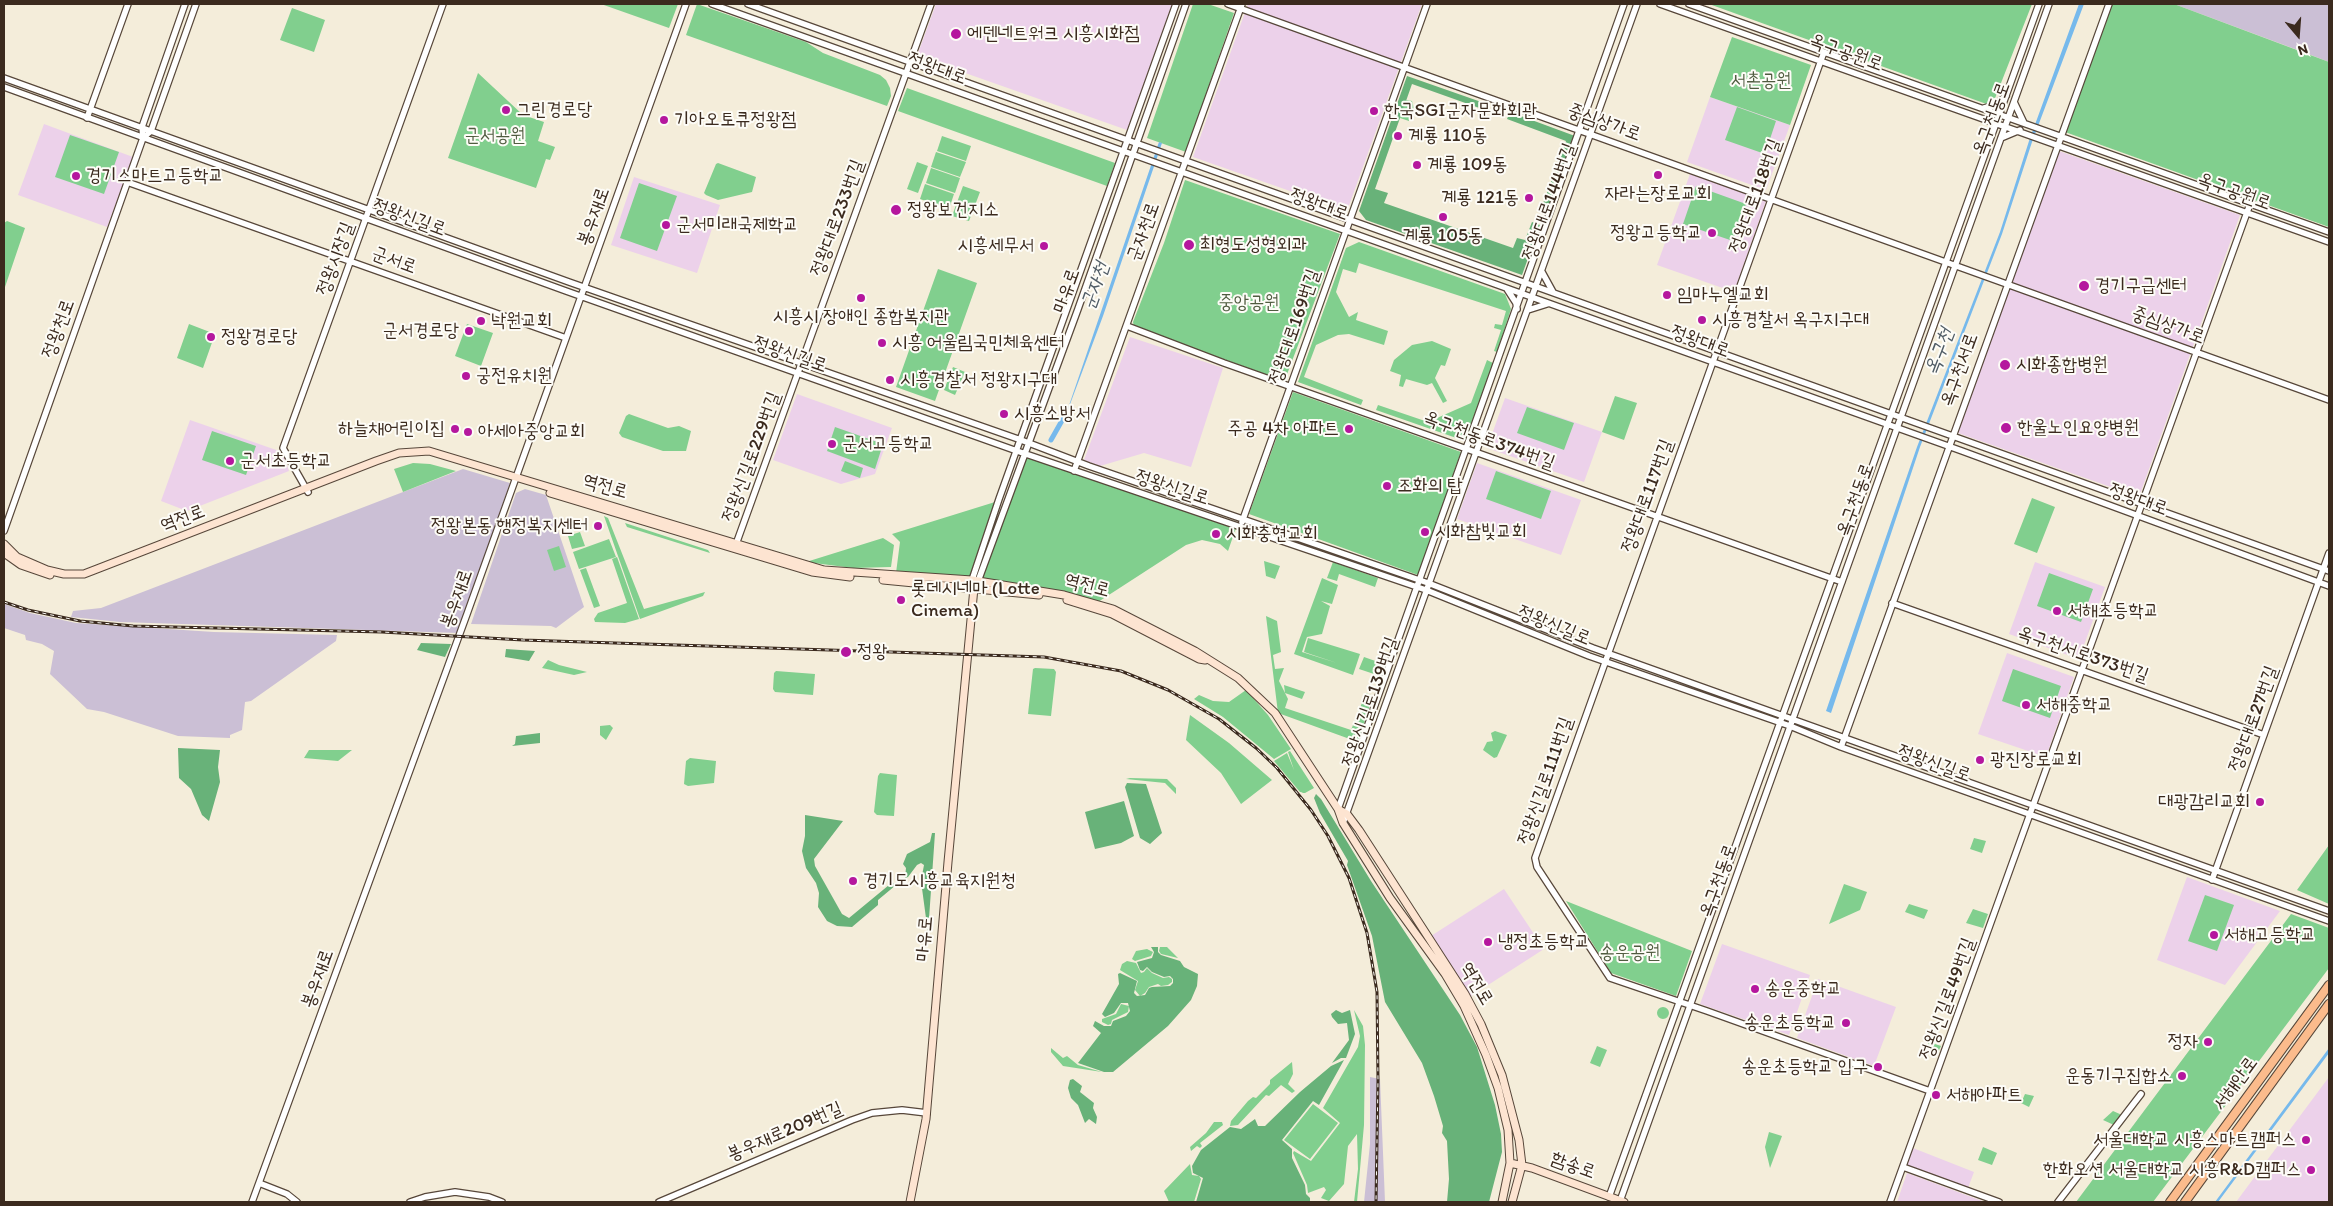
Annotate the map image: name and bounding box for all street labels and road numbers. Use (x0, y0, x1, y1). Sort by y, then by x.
street label: 옥구공원로 (1806, 29, 1886, 77)
street label: 정왕대로 (904, 48, 970, 90)
street label: 옥구천동로 (1968, 79, 2016, 159)
street label: 중심상가로 (1564, 99, 1644, 147)
street label: 정왕대로118번길 (1725, 136, 1787, 256)
street label: 정왕대로144번길 (1518, 140, 1582, 264)
street label: 정왕대로233번길 (806, 157, 870, 279)
street label: 옥구공원로 (2194, 168, 2274, 216)
street label: 봉우재로 (573, 184, 615, 250)
street label: 정왕대로 (1286, 184, 1352, 226)
street label: 정왕신길로 (369, 194, 449, 242)
street label: 군자천로 (1123, 199, 1165, 265)
street label: 정왕시장길 (312, 219, 360, 299)
street label: 군서로 (369, 242, 419, 280)
street label: 마유로 (1048, 266, 1086, 316)
street label: 정왕대로169번길 (1265, 266, 1325, 388)
street label: 정왕천로 (38, 296, 80, 362)
street label: 중심상가로 (2128, 302, 2208, 350)
street label: 정왕대로 (1667, 321, 1733, 363)
street label: 옥구천서로 (1936, 330, 1984, 410)
street label: 정왕신길로 (750, 332, 830, 378)
street label: 정왕신길로229번길 (718, 389, 786, 525)
street label: 옥구천동로374번길 (1420, 407, 1558, 475)
street label: 정왕대로117번길 (1617, 436, 1679, 556)
street label: 옥구천동로 (1832, 460, 1880, 540)
street label: 정왕신길로 (1132, 465, 1212, 511)
street label: 역전로 (580, 470, 630, 504)
street label: 정왕대로 (2105, 479, 2171, 521)
street label: 역전로 (158, 500, 208, 538)
street label: 봉우재로 (436, 566, 478, 632)
street label: 역전로 (1062, 569, 1112, 603)
street label: 정왕신길로 (1514, 601, 1594, 651)
street label: 옥구천서로373번길 (2014, 622, 2152, 688)
street label: 정왕신길로139번길 (1338, 634, 1404, 770)
street label: 정왕대로27번길 (2224, 663, 2284, 775)
street label: 정왕신길로111번길 (1513, 714, 1579, 848)
street label: 정왕신길로 (1894, 740, 1974, 788)
street label: 옥구천동로 (1695, 841, 1743, 921)
street label: 마유로 (912, 915, 938, 963)
street label: 정왕신길로49번길 (1915, 935, 1981, 1063)
street label: 봉우재로 (297, 946, 339, 1012)
street label: 역전로 (1454, 958, 1498, 1010)
street label: 서해안로 (2209, 1053, 2263, 1115)
street label: 봉우재로209번길 (724, 1097, 846, 1167)
street label: 함송로 (1548, 1147, 1598, 1185)

